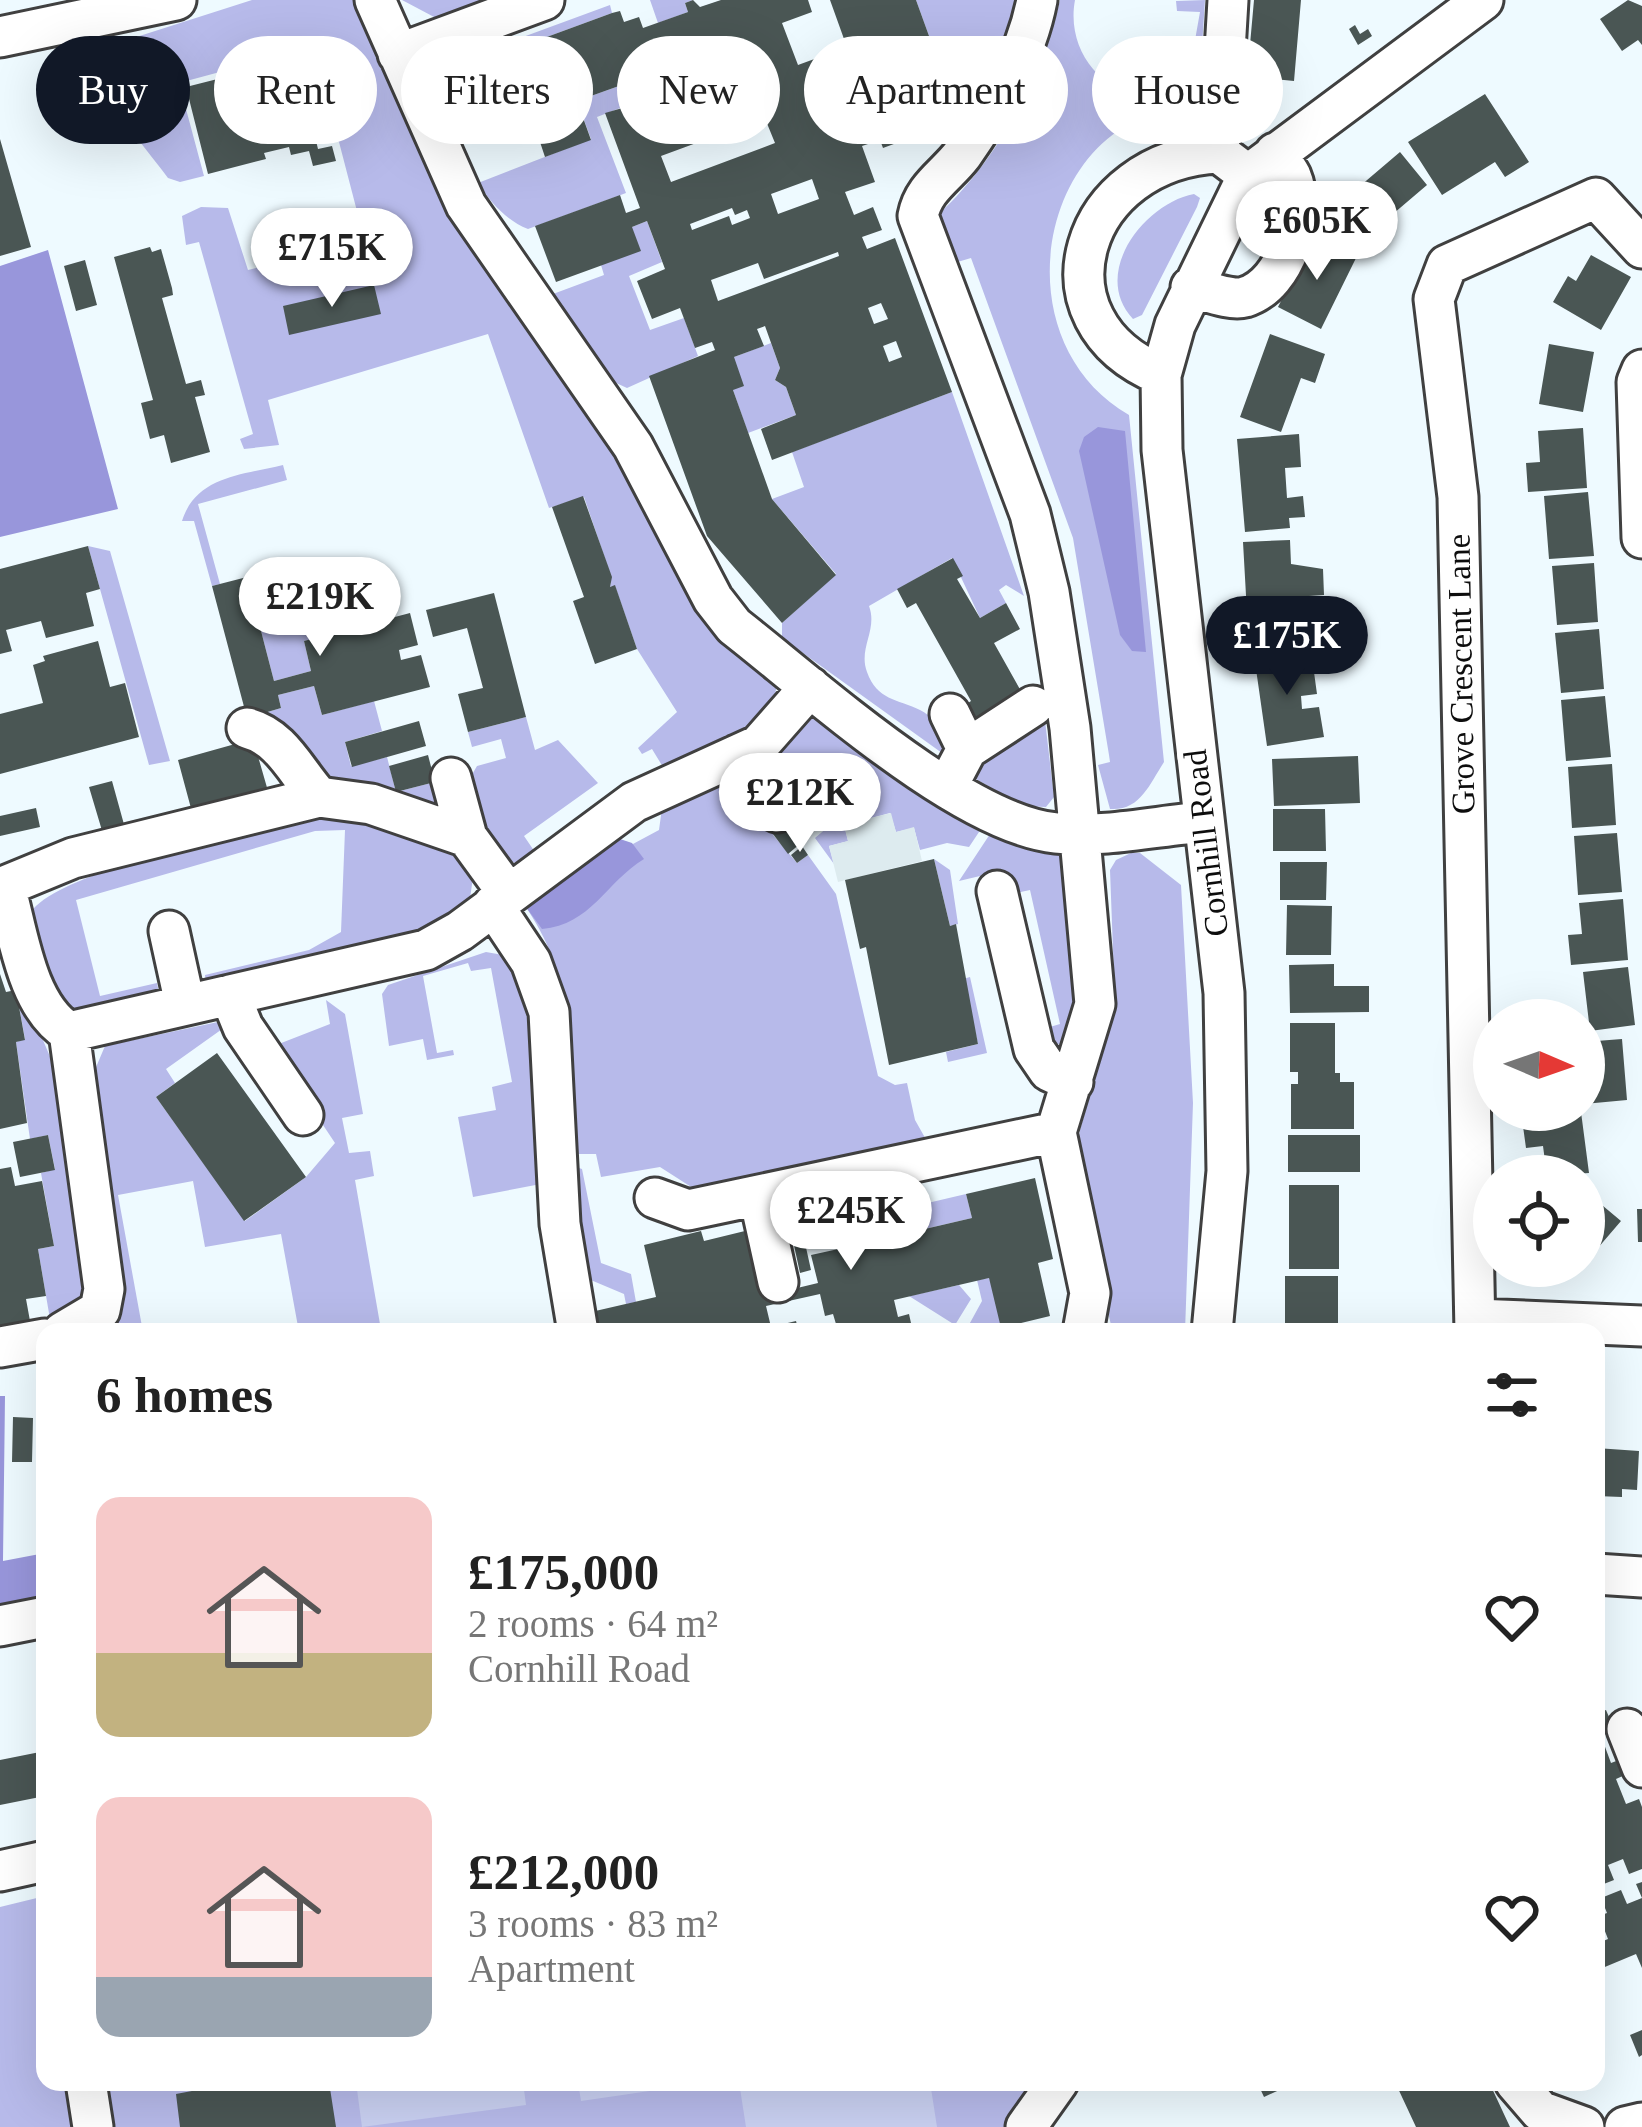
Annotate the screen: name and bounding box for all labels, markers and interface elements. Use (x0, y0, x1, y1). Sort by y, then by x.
chip: Buy (36, 36, 190, 144)
chip: Rent (214, 36, 377, 144)
chip: Filters (401, 36, 593, 144)
chip: New (617, 36, 780, 144)
chip: Apartment (804, 36, 1068, 144)
chip: House (1092, 36, 1283, 144)
pin: £605K (1233, 181, 1401, 283)
text: £605K (1263, 198, 1371, 241)
pin: £715K (248, 208, 416, 310)
text: £715K (278, 225, 386, 268)
street label: Grove Crescent Lane (1441, 534, 1481, 814)
pin: £219K (236, 557, 404, 659)
text: £219K (266, 574, 374, 617)
pin: £175K (1203, 596, 1371, 698)
text: £175K (1233, 613, 1341, 656)
street label: Cornhill Road (1177, 747, 1235, 938)
pin: £212K (716, 753, 884, 855)
text: £212K (746, 770, 854, 813)
north arrow (1473, 999, 1605, 1131)
map controls (1473, 999, 1605, 1287)
button: locate (1473, 1155, 1605, 1287)
pin: £245K (767, 1171, 935, 1273)
text: £245K (797, 1188, 905, 1231)
icon: filters (1479, 1362, 1545, 1428)
text: 6 homes (96, 1367, 273, 1423)
text: £175,000 (468, 1544, 659, 1600)
icon: home (192, 1545, 336, 1689)
icon: heart (1479, 1584, 1545, 1650)
text: 2 rooms · 64 m² (468, 1602, 718, 1645)
text: Cornhill Road (468, 1647, 690, 1690)
text: £212,000 (468, 1844, 659, 1900)
icon: home (192, 1845, 336, 1989)
icon: heart (1479, 1884, 1545, 1950)
text: 3 rooms · 83 m² (468, 1902, 718, 1945)
text: Apartment (468, 1947, 635, 1990)

